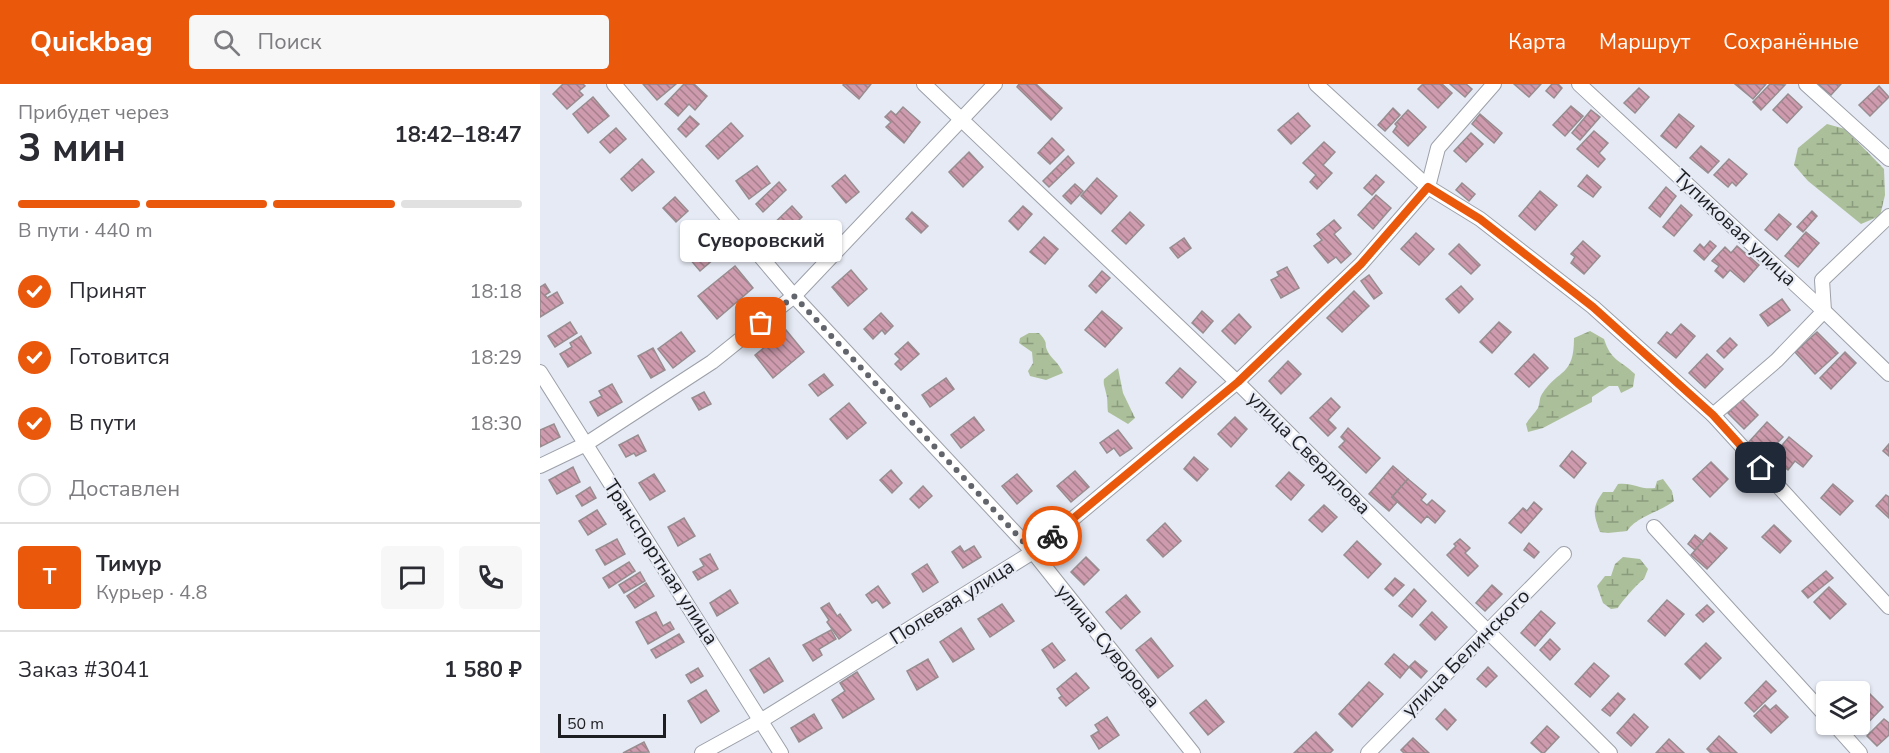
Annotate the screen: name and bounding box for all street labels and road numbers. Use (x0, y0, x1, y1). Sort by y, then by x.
street label: Тупиковая улица (1667, 164, 1803, 292)
street label: улица Свердлова (1241, 385, 1377, 521)
street label: Транспортная улица (597, 474, 725, 650)
street label: Полевая улица (885, 553, 1019, 651)
street label: улица Суворова (1050, 579, 1166, 713)
street label: улица Белинского (1396, 583, 1536, 723)

